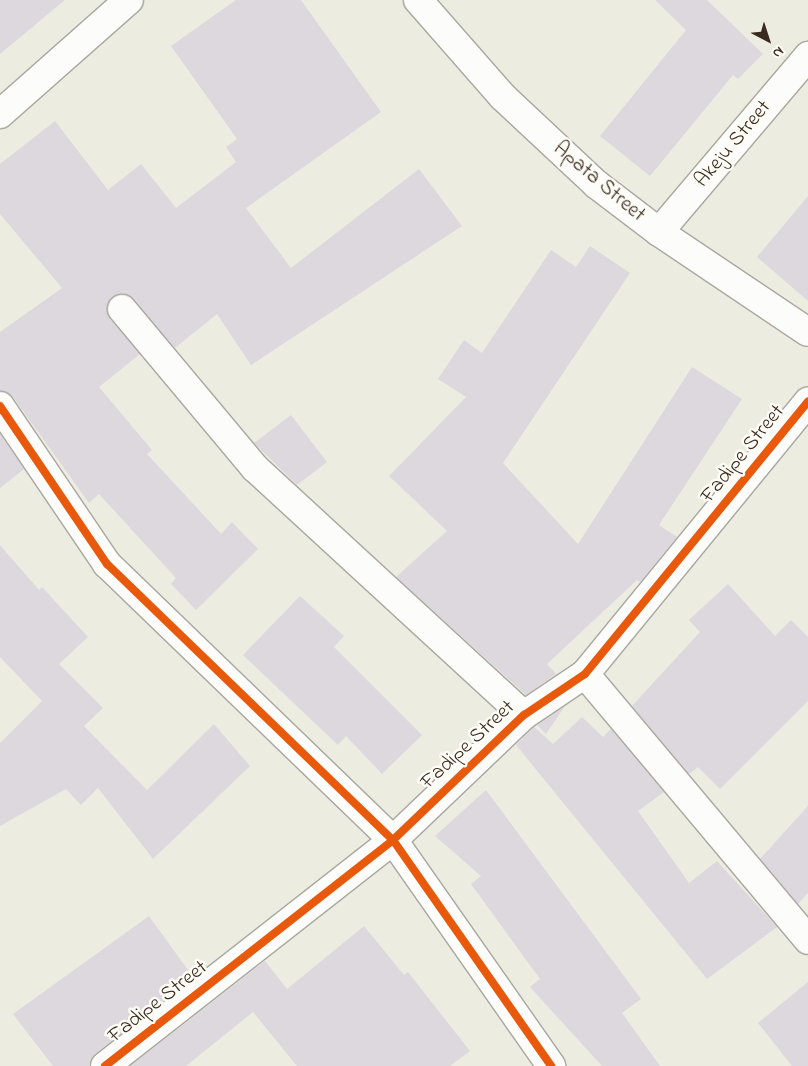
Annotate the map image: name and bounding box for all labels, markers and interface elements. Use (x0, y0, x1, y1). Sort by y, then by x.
north arrow (743, 15, 793, 65)
text: N (768, 41, 788, 63)
street label: Akeju Street (689, 95, 777, 193)
street label: Apata Street (548, 136, 650, 228)
street label: Fadipe Street (696, 400, 790, 508)
street label: Fadipe Street (416, 695, 520, 795)
street label: Fadipe Street (103, 955, 213, 1049)

